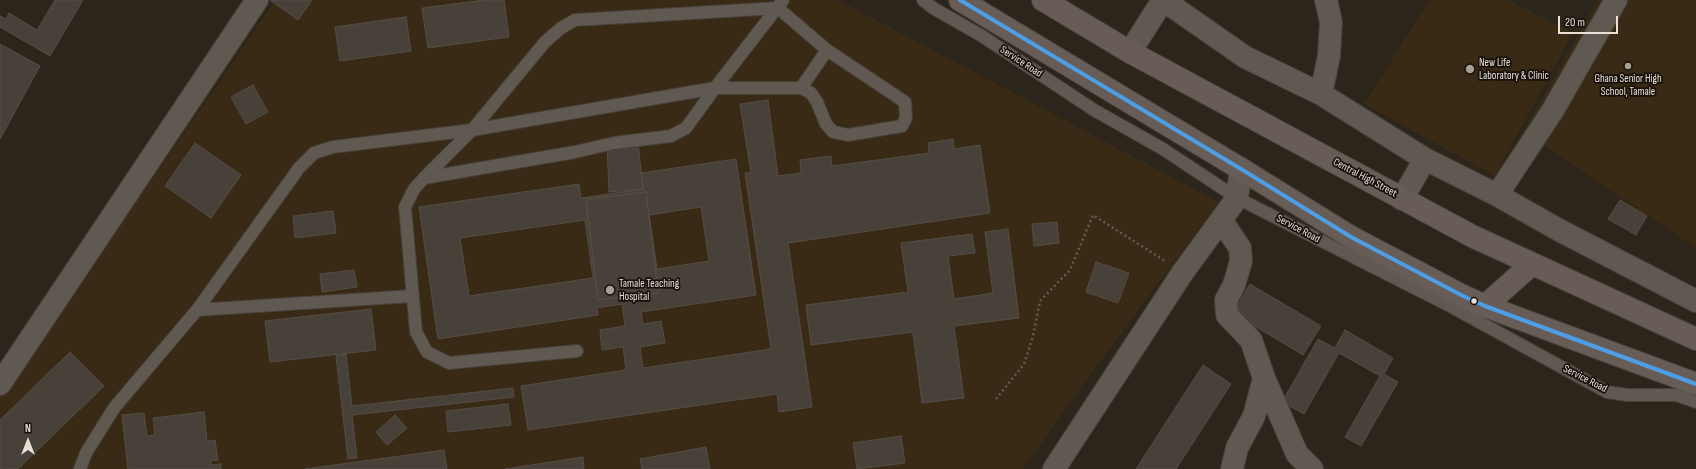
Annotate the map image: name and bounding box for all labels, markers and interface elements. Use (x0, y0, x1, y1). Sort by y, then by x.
scale bar (1560, 8, 1620, 34)
text: 20 m (1565, 15, 1585, 30)
street label: Service Road (997, 44, 1045, 80)
place label: New Life Laboratory & Clinic (1479, 56, 1549, 82)
marker: Ghana Senior High School, Tamale (1623, 61, 1633, 71)
marker: New Life Laboratory & Clinic (1464, 63, 1476, 75)
place label: Ghana Senior High School, Tamale (1594, 72, 1662, 98)
street label: Central High Street (1331, 156, 1399, 200)
street label: Service Road (1274, 212, 1322, 246)
place label: Tamale Teaching Hospital (619, 277, 679, 303)
marker: Tamale Teaching Hospital (604, 284, 616, 296)
unlabelled marker (1469, 296, 1479, 306)
street label: Service Road (1561, 362, 1609, 396)
north arrow (8, 421, 48, 461)
text: N (25, 422, 31, 435)

